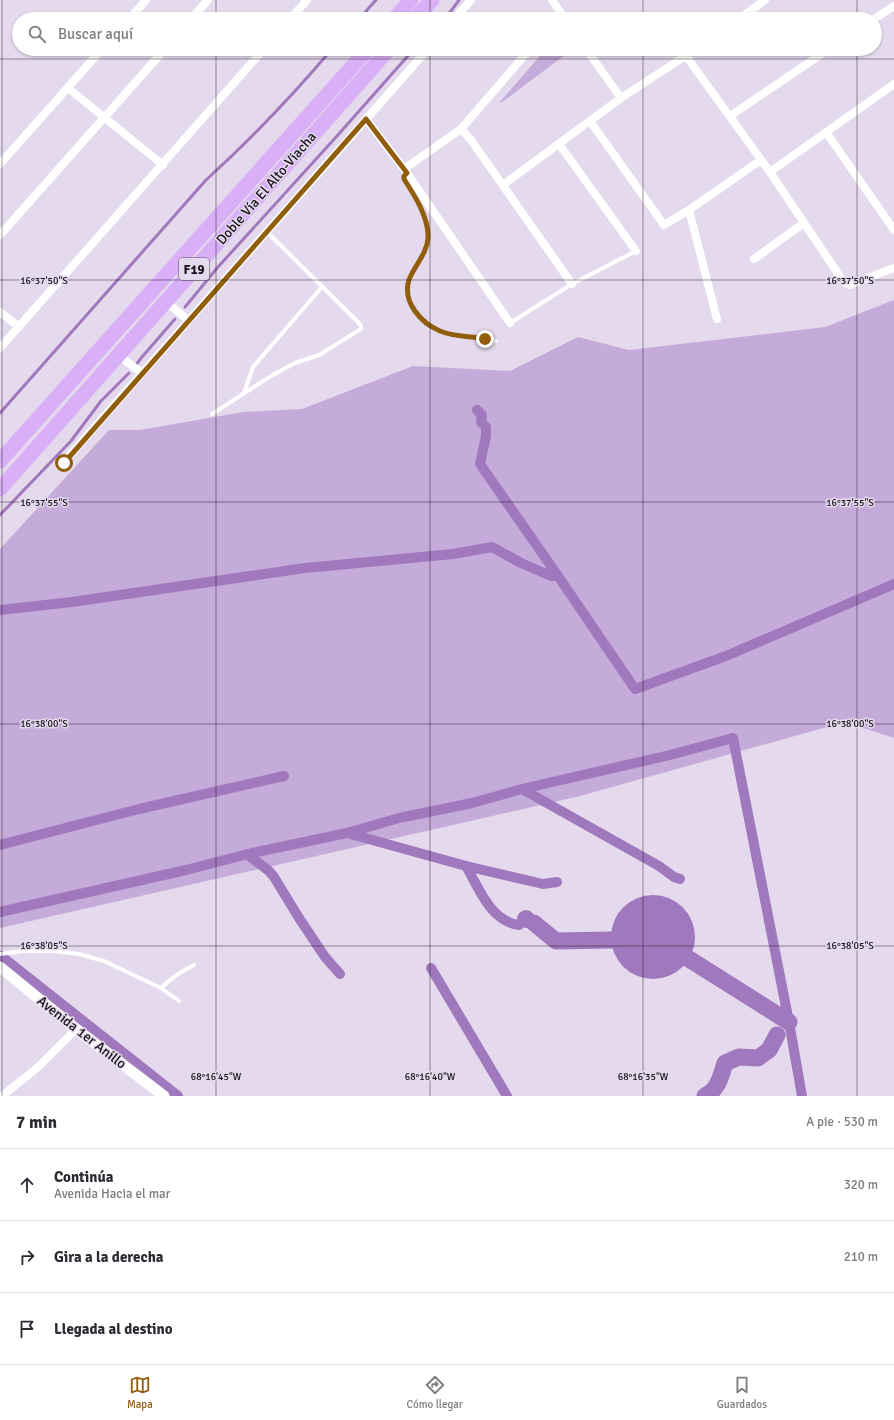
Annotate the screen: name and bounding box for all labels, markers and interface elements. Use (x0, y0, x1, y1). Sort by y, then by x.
search box (12, 12, 882, 56)
icon: search (26, 23, 48, 45)
text: Buscar aquí (58, 25, 133, 43)
street label: Doble Vía El Alto-Viacha (213, 128, 320, 248)
road number: F19 (179, 258, 209, 280)
text: 16°37'50"S (20, 275, 68, 287)
text: 16°37'50"S (826, 275, 874, 287)
route end (476, 330, 494, 348)
route start (55, 454, 73, 472)
text: 16°37'55"S (20, 497, 68, 509)
text: 16°37'55"S (826, 497, 874, 509)
text: 16°38'00"S (20, 718, 68, 730)
text: 16°38'00"S (826, 718, 874, 730)
text: 16°38'05"S (20, 940, 68, 952)
text: 16°38'05"S (826, 940, 874, 952)
street label: Avenida 1er Anillo (34, 992, 130, 1073)
text: 68°16'45"W (191, 1071, 242, 1083)
text: 68°16'40"W (405, 1071, 456, 1083)
text: 68°16'35"W (618, 1071, 669, 1083)
text: 7 min (16, 1112, 57, 1133)
text: A pie · 530 m (806, 1114, 878, 1130)
text: Continúa (54, 1168, 113, 1186)
icon: ahead (16, 1174, 38, 1196)
text: 320 m (844, 1177, 878, 1193)
text: Avenida Hacia el mar (54, 1186, 170, 1202)
icon: right (16, 1246, 38, 1268)
text: Gira a la derecha (54, 1248, 164, 1266)
text: 210 m (844, 1249, 878, 1265)
icon: arrive (16, 1318, 38, 1340)
text: Llegada al destino (54, 1320, 173, 1338)
tab: Mapa (127, 1374, 153, 1411)
tab: Cómo llegar (407, 1374, 463, 1411)
tab: Guardados (717, 1374, 767, 1411)

